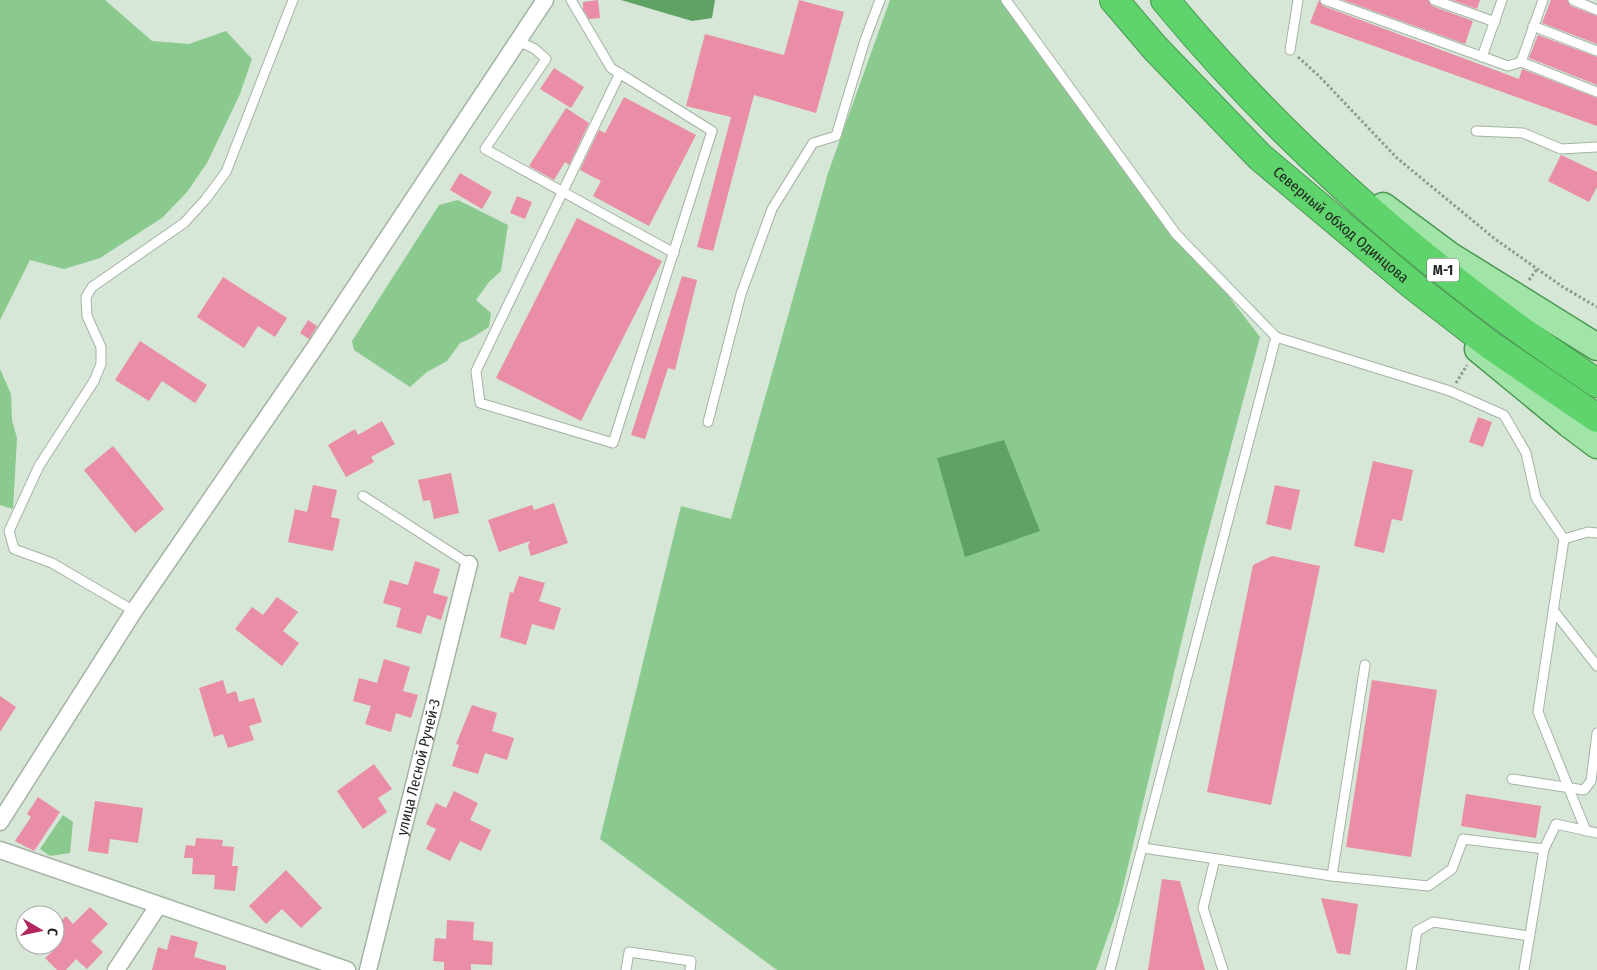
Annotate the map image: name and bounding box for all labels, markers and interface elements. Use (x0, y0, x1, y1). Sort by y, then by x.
street label: Северный обход Одинцова (1269, 163, 1412, 287)
road number: М-1 (1427, 258, 1459, 282)
street label: улица Лесной Ручей-3 (393, 697, 444, 837)
north arrow (15, 905, 65, 955)
text: С (43, 927, 61, 938)

